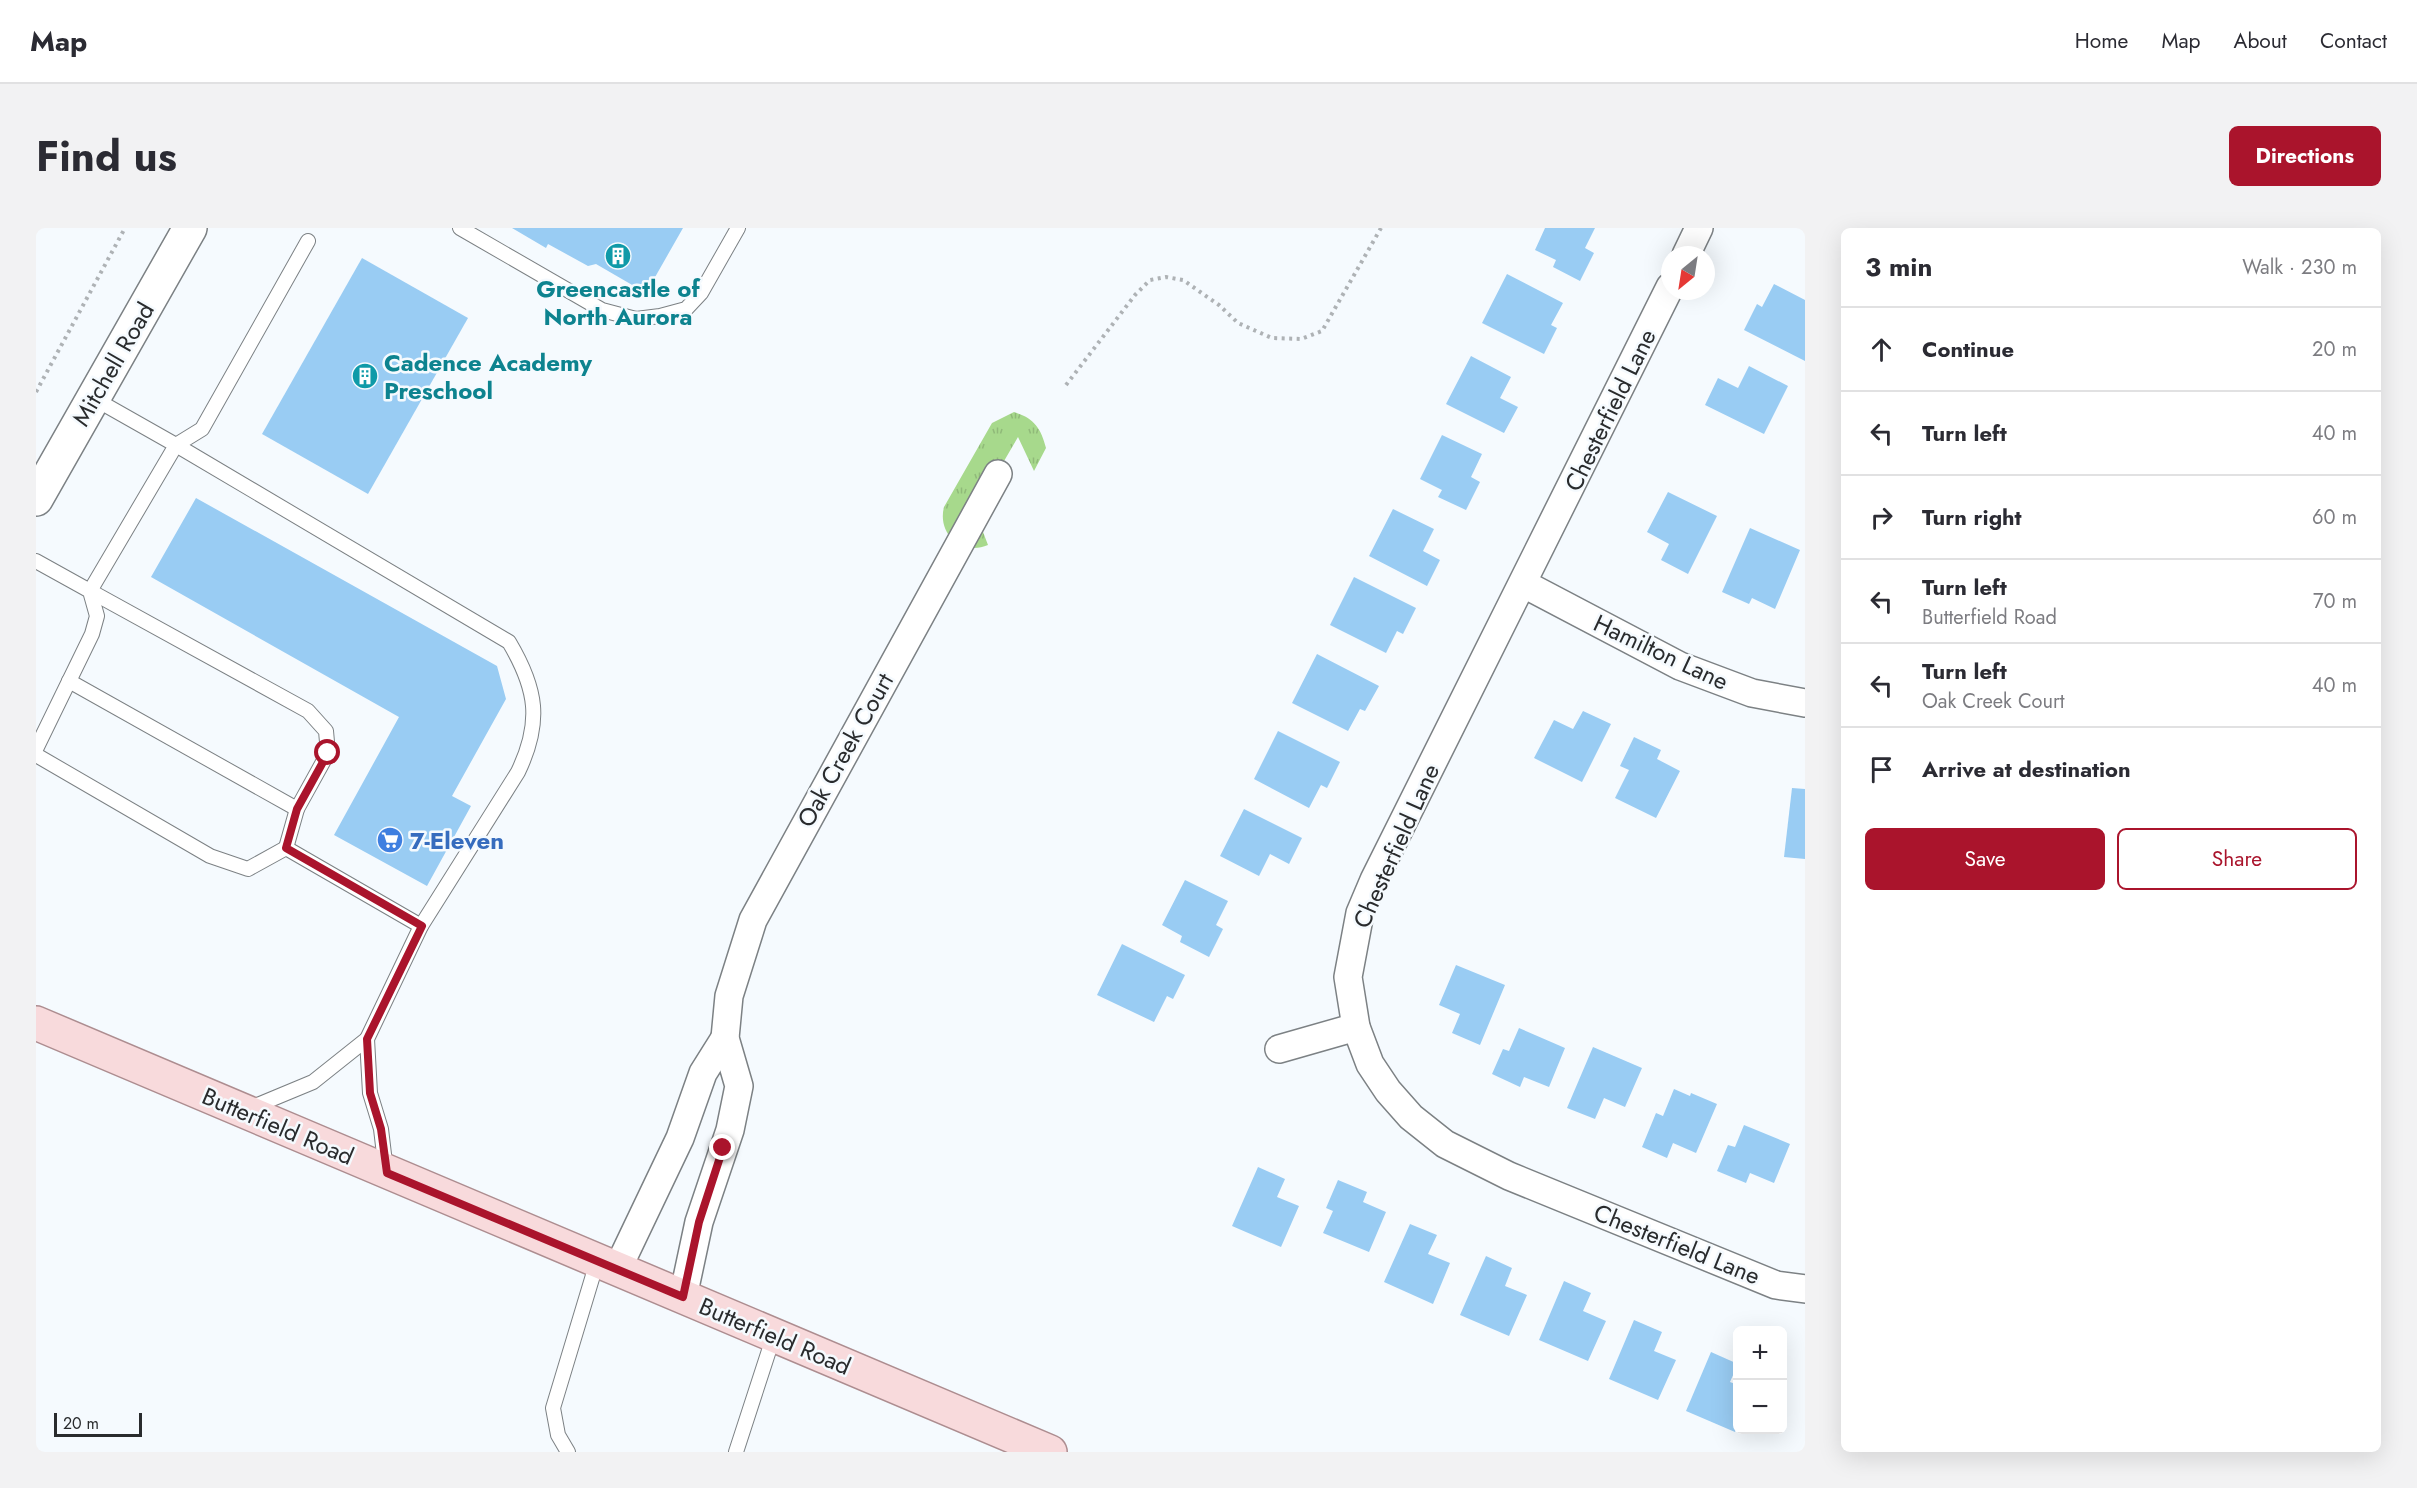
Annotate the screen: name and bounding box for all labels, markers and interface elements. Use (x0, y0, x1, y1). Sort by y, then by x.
text: Map (30, 21, 87, 62)
text: Home (2075, 26, 2128, 56)
text: Map (2161, 26, 2201, 56)
text: About (2234, 26, 2287, 56)
text: Contact (2320, 26, 2387, 56)
text: Find us (36, 126, 177, 187)
button: Directions (2229, 126, 2381, 186)
building icon: Greencastle of North Aurora (603, 241, 633, 271)
north arrow (1661, 246, 1715, 300)
text: 3 min (1865, 248, 1932, 286)
text: Walk · 230 m (2242, 253, 2357, 282)
place label: Greencastle of North Aurora (536, 271, 702, 334)
street label: Mitchell Road (63, 296, 163, 432)
street label: Chesterfield Lane (1556, 323, 1664, 497)
icon: ahead (1865, 333, 1898, 366)
text: Continue (1922, 333, 2014, 365)
text: 20 m (2312, 335, 2357, 364)
place label: Cadence Academy Preschool (384, 345, 592, 408)
building icon: Cadence Academy Preschool (350, 361, 380, 391)
icon: left (1865, 417, 1898, 450)
text: Turn left (1922, 417, 2007, 449)
text: 40 m (2312, 419, 2357, 448)
icon: right (1865, 501, 1898, 534)
text: Turn right (1922, 501, 2022, 533)
text: 60 m (2312, 503, 2357, 532)
text: Turn left (1922, 571, 2007, 603)
icon: left (1865, 585, 1898, 618)
text: 70 m (2313, 587, 2357, 616)
text: Butterfield Road (1922, 603, 2057, 632)
street label: Hamilton Lane (1588, 605, 1734, 699)
text: Turn left (1922, 655, 2007, 687)
street label: Oak Creek Court (788, 666, 902, 833)
icon: left (1865, 669, 1898, 702)
text: 40 m (2312, 671, 2357, 700)
text: Oak Creek Court (1922, 687, 2065, 716)
route start (314, 739, 340, 765)
icon: arrive (1865, 753, 1898, 786)
text: Arrive at destination (1922, 753, 2131, 785)
street label: Chesterfield Lane (1344, 758, 1448, 934)
place label: 7-Eleven (410, 823, 504, 858)
supermarket icon: 7-Eleven (375, 825, 405, 855)
button: Save (1865, 828, 2105, 890)
button: Share (2117, 828, 2357, 890)
street label: Butterfield Road (197, 1078, 359, 1174)
route end (709, 1134, 735, 1160)
street label: Chesterfield Lane (1589, 1195, 1765, 1293)
street label: Butterfield Road (694, 1288, 856, 1384)
map controls (1733, 1326, 1787, 1434)
button: + (1733, 1326, 1787, 1380)
button: − (1733, 1380, 1787, 1434)
scale bar (54, 1410, 142, 1438)
text: 20 m (63, 1412, 99, 1435)

